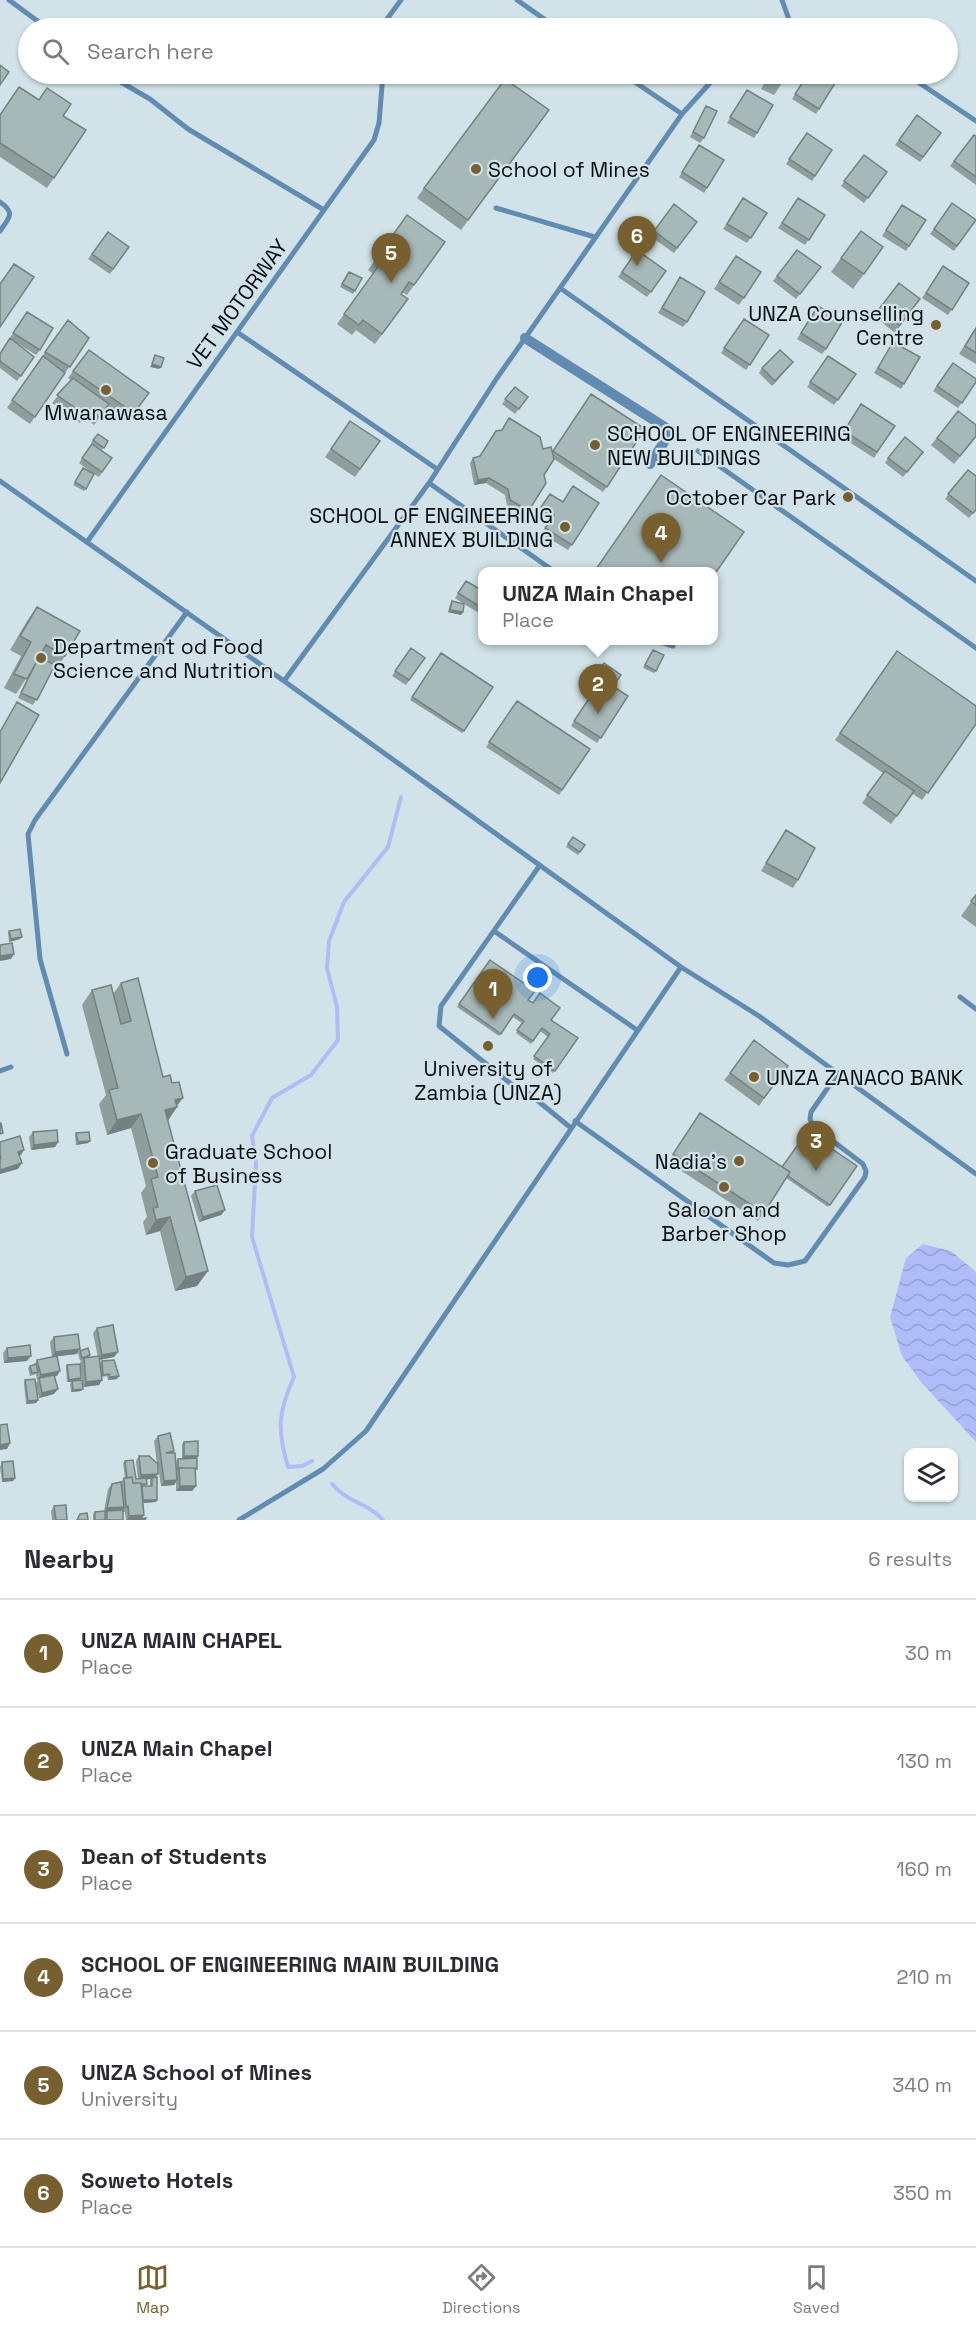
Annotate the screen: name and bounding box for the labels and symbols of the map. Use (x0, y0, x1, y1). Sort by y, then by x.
place label: School of Mines (488, 156, 650, 183)
marker: School of Mines (469, 162, 483, 176)
pin: 6 (618, 216, 656, 266)
street label: VET MOTORWAY (181, 233, 294, 375)
pin: 5 (372, 234, 410, 283)
place label: UNZA Counselling Centre (748, 300, 924, 351)
marker: UNZA Counselling Centre (929, 318, 943, 332)
marker: Mwanawasa (99, 383, 113, 397)
place label: Mwanawasa (44, 399, 168, 426)
place label: SCHOOL OF ENGINEERING NEW BUILDINGS (607, 420, 851, 471)
marker: SCHOOL OF ENGINEERING NEW BUILDINGS (588, 438, 602, 452)
place label: October Car Park (666, 484, 836, 511)
marker: October Car Park (841, 490, 855, 504)
place label: SCHOOL OF ENGINEERING ANNEX BUILDING (309, 502, 553, 553)
pin: 4 (642, 514, 680, 563)
marker: SCHOOL OF ENGINEERING ANNEX BUILDING (558, 520, 572, 534)
place label: Department od Food Science and Nutrition (53, 633, 273, 684)
marker: Department od Food Science and Nutrition (34, 651, 48, 665)
pin: 2 (578, 664, 618, 714)
your location (523, 963, 552, 992)
pin: 1 (474, 970, 512, 1019)
marker: University of Zambia (UNZA) (481, 1039, 495, 1053)
place label: University of Zambia (UNZA) (414, 1055, 562, 1106)
place label: UNZA ZANACO BANK (766, 1064, 964, 1091)
marker: UNZA ZANACO BANK (747, 1070, 761, 1084)
pin: 3 (796, 1122, 836, 1171)
place label: Graduate School of Business (165, 1138, 333, 1189)
place label: Nadia's (655, 1148, 727, 1175)
marker: Nadia's (732, 1154, 746, 1168)
marker: Graduate School of Business (146, 1156, 160, 1170)
marker: Saloon and Barber Shop (717, 1180, 731, 1194)
place label: Saloon and Barber Shop (661, 1196, 787, 1247)

